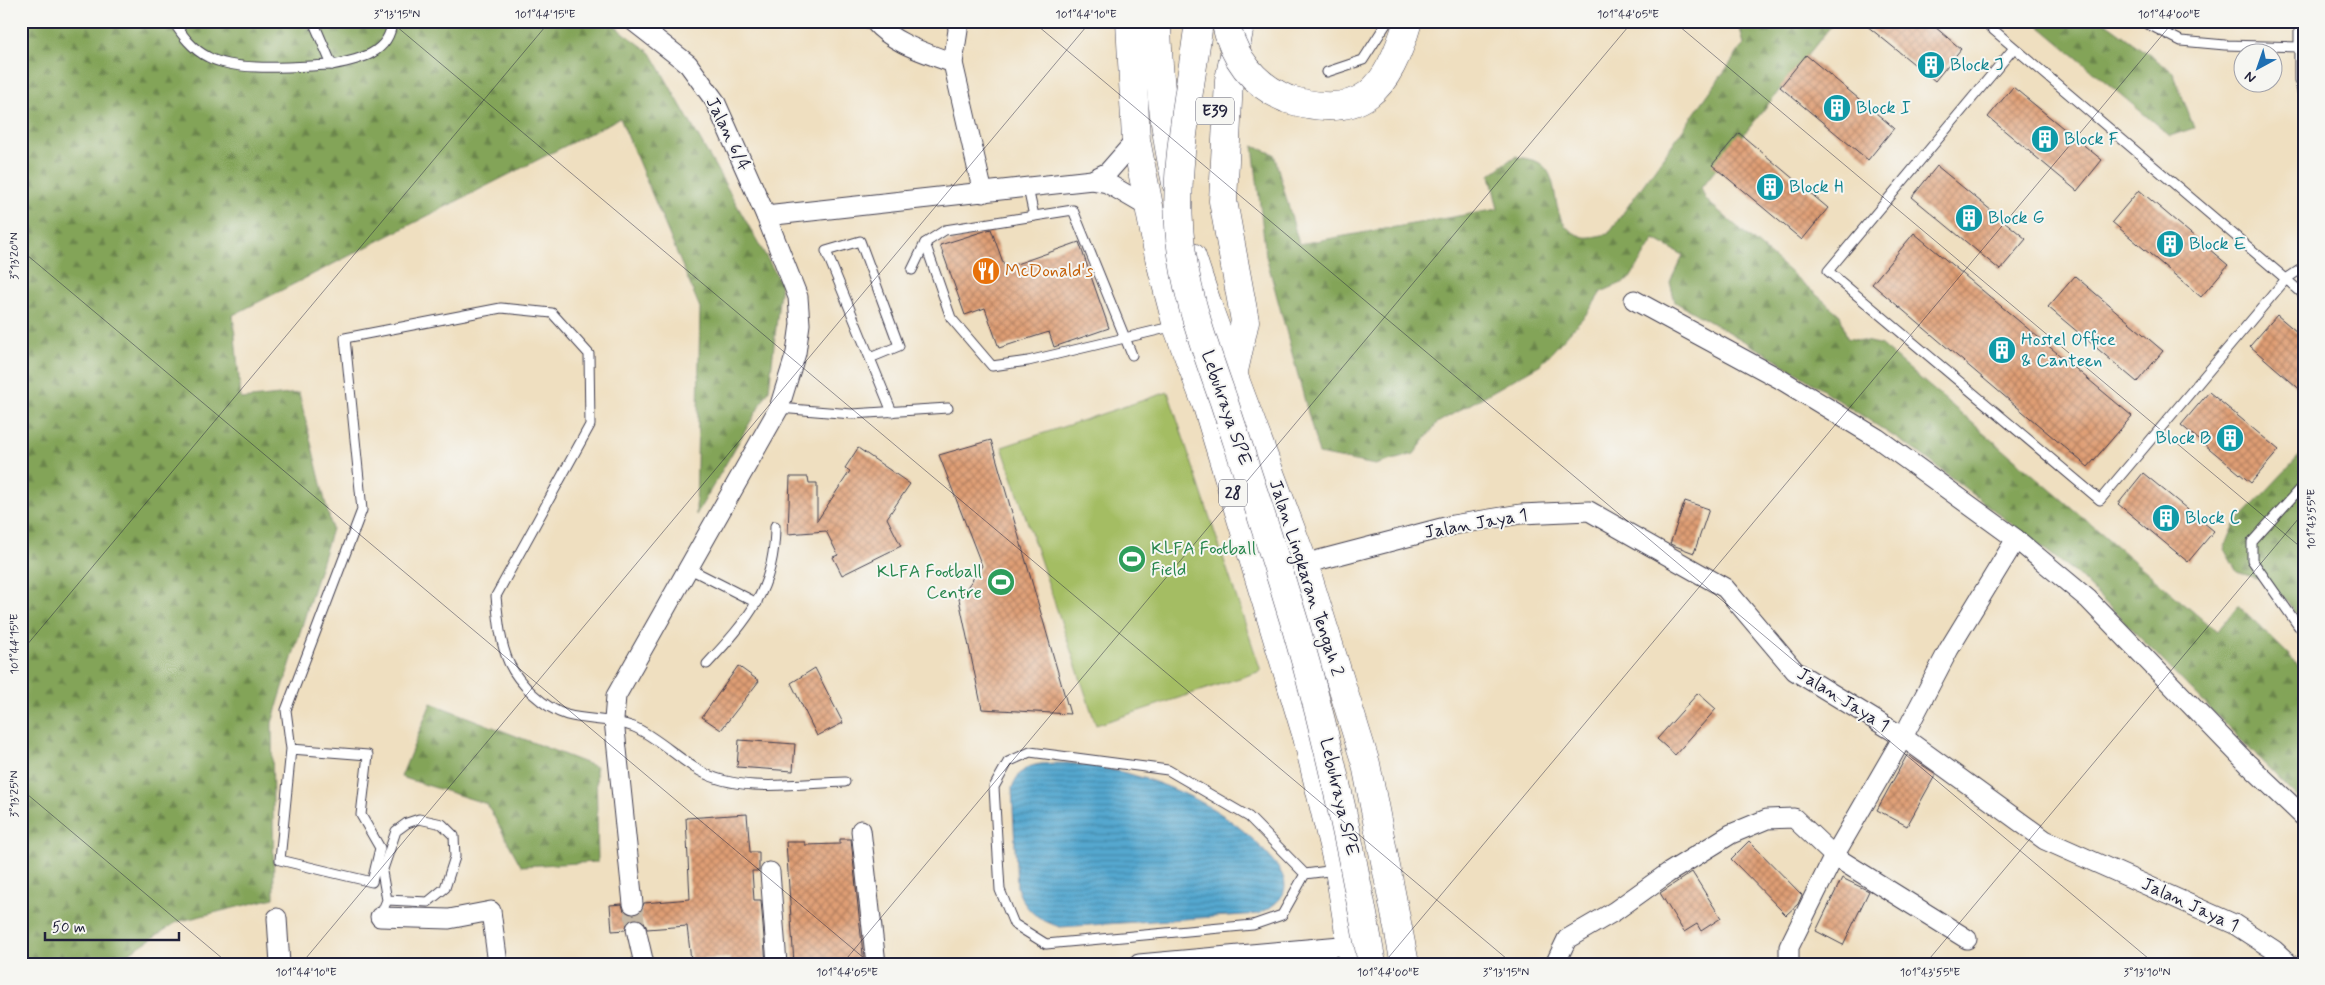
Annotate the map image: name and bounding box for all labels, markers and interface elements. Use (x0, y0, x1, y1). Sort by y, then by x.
text: 3°13'15"N (374, 7, 420, 23)
text: 101°44'15"E (515, 7, 575, 23)
text: 101°44'10"E (1055, 7, 1117, 23)
text: 101°44'05"E (1597, 7, 1659, 23)
text: 101°44'00"E (2138, 7, 2200, 23)
north arrow (2232, 42, 2282, 92)
building icon: Block J (1916, 50, 1946, 80)
place label: Block J (1950, 53, 2004, 77)
text: N (2241, 67, 2260, 87)
street label: Jalan 6/4 (700, 93, 756, 175)
building icon: Block I (1822, 93, 1852, 123)
place label: Block I (1856, 96, 1911, 120)
road number: E39 (1196, 98, 1234, 124)
building icon: Block F (2030, 124, 2060, 154)
place label: Block F (2064, 127, 2119, 151)
building icon: Block H (1755, 172, 1785, 202)
place label: Block H (1789, 175, 1844, 199)
building icon: Block G (1954, 203, 1984, 233)
place label: Block G (1988, 206, 2045, 230)
building icon: Block E (2155, 229, 2185, 259)
text: 3°13'20"N (7, 232, 23, 280)
place label: Block E (2189, 232, 2247, 256)
restaurant icon: McDonald's (971, 256, 1001, 286)
place label: McDonald's (1005, 259, 1093, 283)
place label: Hostel Office & Canteen (2021, 328, 2116, 373)
building icon: Hostel Office & Canteen (1987, 335, 2017, 365)
street label: Lebuhraya SPE (1195, 347, 1257, 469)
building icon: Block B (2215, 423, 2245, 453)
place label: Block B (2156, 426, 2211, 450)
street label: Jalan Lingkaran Tengah 2 (1262, 477, 1349, 680)
road number: 28 (1219, 479, 1247, 506)
text: 101°43'55"E (2304, 489, 2320, 549)
street label: Jalan Jaya 1 (1423, 503, 1529, 545)
building icon: Block C (2151, 503, 2181, 533)
place label: Block C (2185, 506, 2240, 530)
place label: KLFA Football Field (1151, 537, 1256, 582)
sports icon: KLFA Football Field (1117, 544, 1147, 574)
place label: KLFA Football Centre (877, 560, 982, 605)
sports icon: KLFA Football Centre (986, 567, 1016, 597)
text: 101°44'15"E (7, 614, 23, 674)
street label: Jalan Jaya 1 (1792, 662, 1894, 738)
street label: Lebuhraya SPE (1314, 736, 1364, 859)
text: 3°13'25"N (7, 770, 23, 818)
street label: Jalan Jaya 1 (2138, 872, 2242, 938)
scale bar (45, 910, 179, 942)
text: 50 m (52, 918, 86, 938)
text: 101°44'10"E (275, 965, 337, 981)
text: 101°44'05"E (816, 965, 878, 981)
text: 101°44'00"E (1357, 965, 1419, 981)
text: 3°13'15"N (1483, 965, 1529, 981)
text: 101°43'55"E (1900, 965, 1960, 981)
text: 3°13'10"N (2123, 965, 2171, 981)

